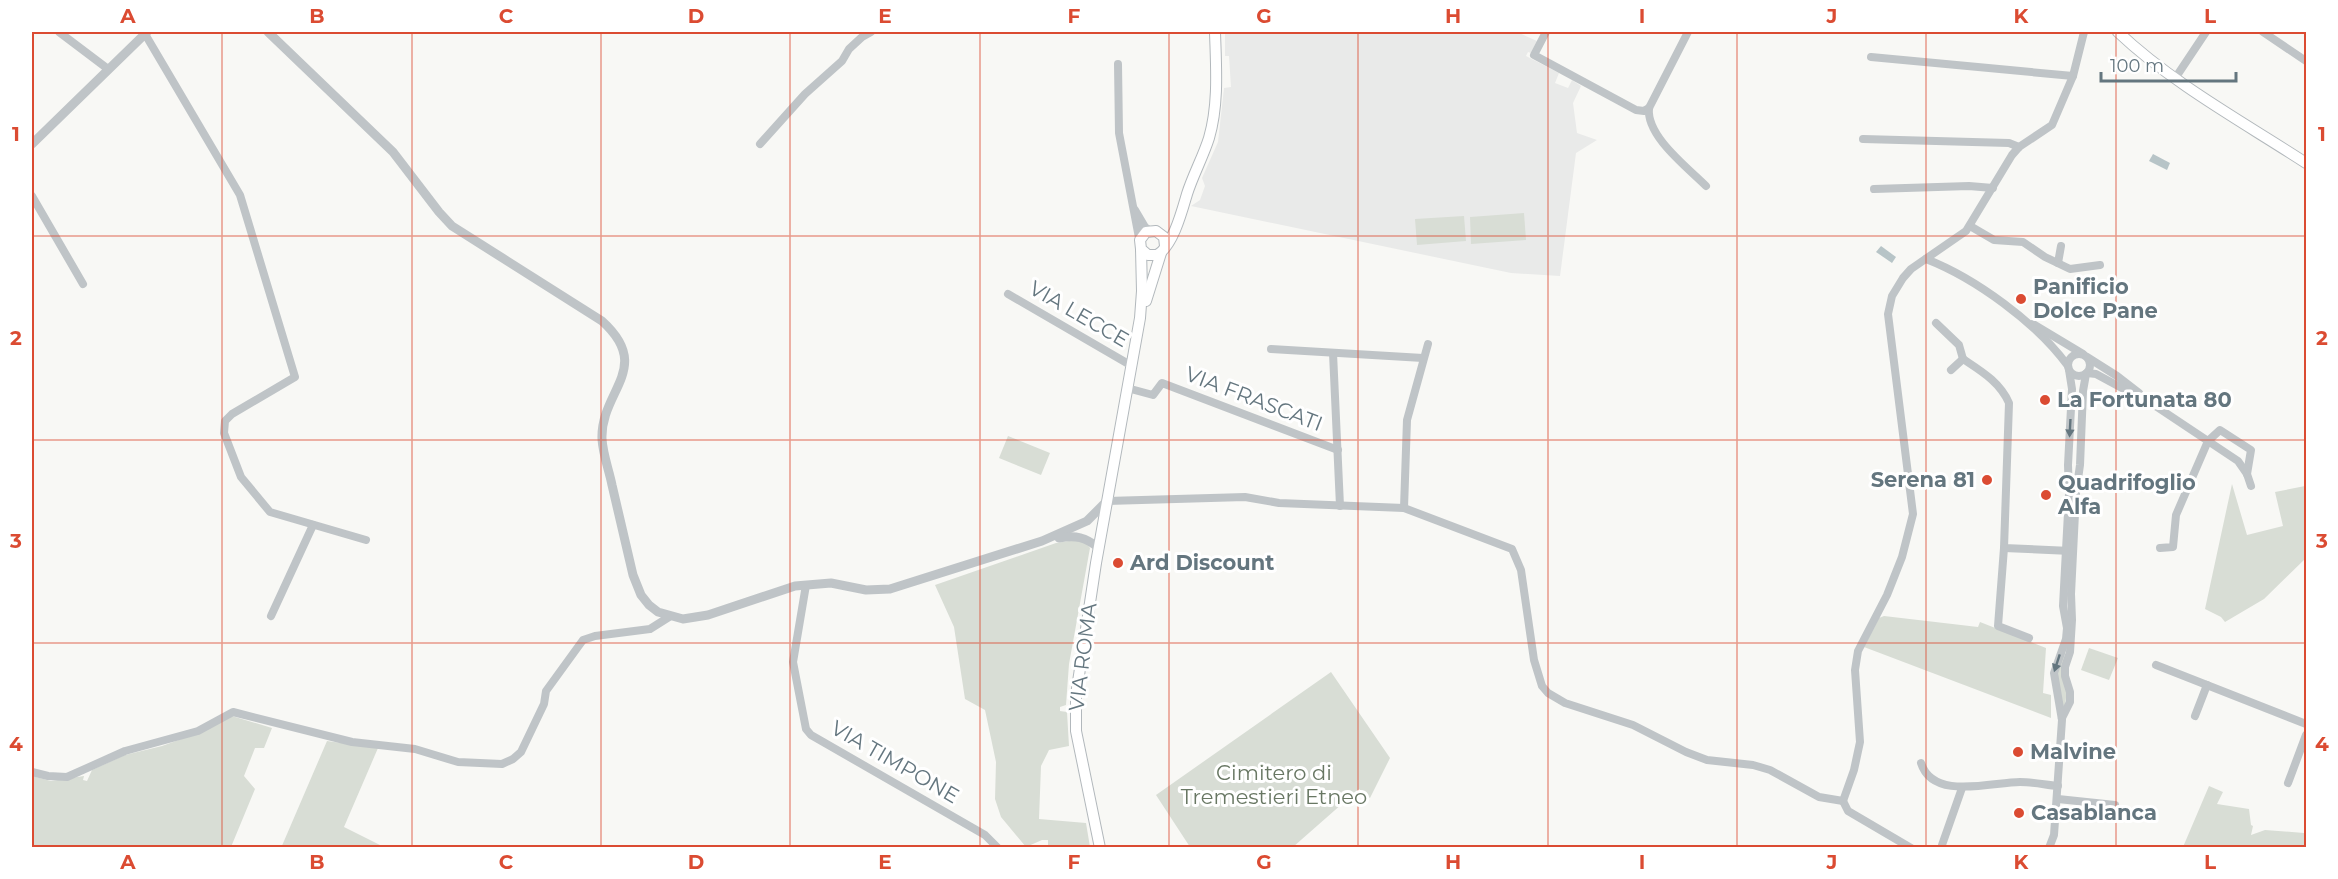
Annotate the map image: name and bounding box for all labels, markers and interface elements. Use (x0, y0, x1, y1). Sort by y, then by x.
text: A (119, 4, 136, 28)
text: B (309, 4, 325, 28)
text: C (499, 4, 514, 28)
text: D (688, 4, 704, 28)
text: E (878, 4, 892, 28)
text: F (1068, 4, 1081, 28)
text: G (1256, 4, 1272, 28)
text: H (1445, 4, 1461, 28)
text: I (1639, 4, 1645, 28)
text: J (1826, 4, 1837, 28)
text: K (2014, 4, 2030, 28)
text: L (2204, 4, 2216, 28)
scale bar (2101, 45, 2236, 83)
text: 100 m (2110, 55, 2164, 77)
text: 1 (12, 122, 20, 146)
text: 1 (2318, 122, 2326, 146)
place label: Panificio Dolce Pane (2033, 274, 2158, 323)
street label: VIA LECCE (1025, 275, 1133, 352)
marker: Panificio Dolce Pane (2014, 292, 2028, 306)
text: 2 (10, 326, 22, 350)
text: 2 (2316, 326, 2328, 350)
street label: VIA FRASCATI (1182, 361, 1326, 436)
place label: La Fortunata 80 (2057, 387, 2232, 412)
marker: La Fortunata 80 (2038, 393, 2052, 407)
one-way arrow (2065, 419, 2074, 438)
place label: Serena 81 (1871, 467, 1975, 492)
place label: Quadrifoglio Alfa (2057, 470, 2196, 519)
marker: Serena 81 (1980, 473, 1994, 487)
marker: Quadrifoglio Alfa (2039, 488, 2053, 502)
text: 3 (9, 529, 22, 553)
text: 3 (2315, 529, 2328, 553)
place label: Ard Discount (1129, 550, 1274, 575)
marker: Ard Discount (1111, 556, 1125, 570)
street label: VIA ROMA (1063, 600, 1102, 713)
one-way arrow (2052, 654, 2061, 672)
street label: VIA TIMPONE (827, 715, 964, 808)
text: 4 (9, 732, 23, 756)
text: 4 (2315, 732, 2329, 756)
place label: Malvine (2030, 739, 2116, 764)
marker: Malvine (2011, 745, 2025, 759)
park label: Cimitero di Tremestieri Etneo (1181, 760, 1367, 809)
place label: Casablanca (2031, 800, 2157, 825)
marker: Casablanca (2012, 806, 2026, 820)
text: A (119, 850, 136, 874)
text: B (309, 850, 325, 874)
text: C (499, 850, 514, 874)
text: D (688, 850, 704, 874)
text: E (878, 850, 892, 874)
text: F (1068, 850, 1081, 874)
text: G (1256, 850, 1272, 874)
text: H (1445, 850, 1461, 874)
text: I (1639, 850, 1645, 874)
text: J (1826, 850, 1837, 874)
text: K (2014, 850, 2030, 874)
text: L (2204, 850, 2216, 874)

